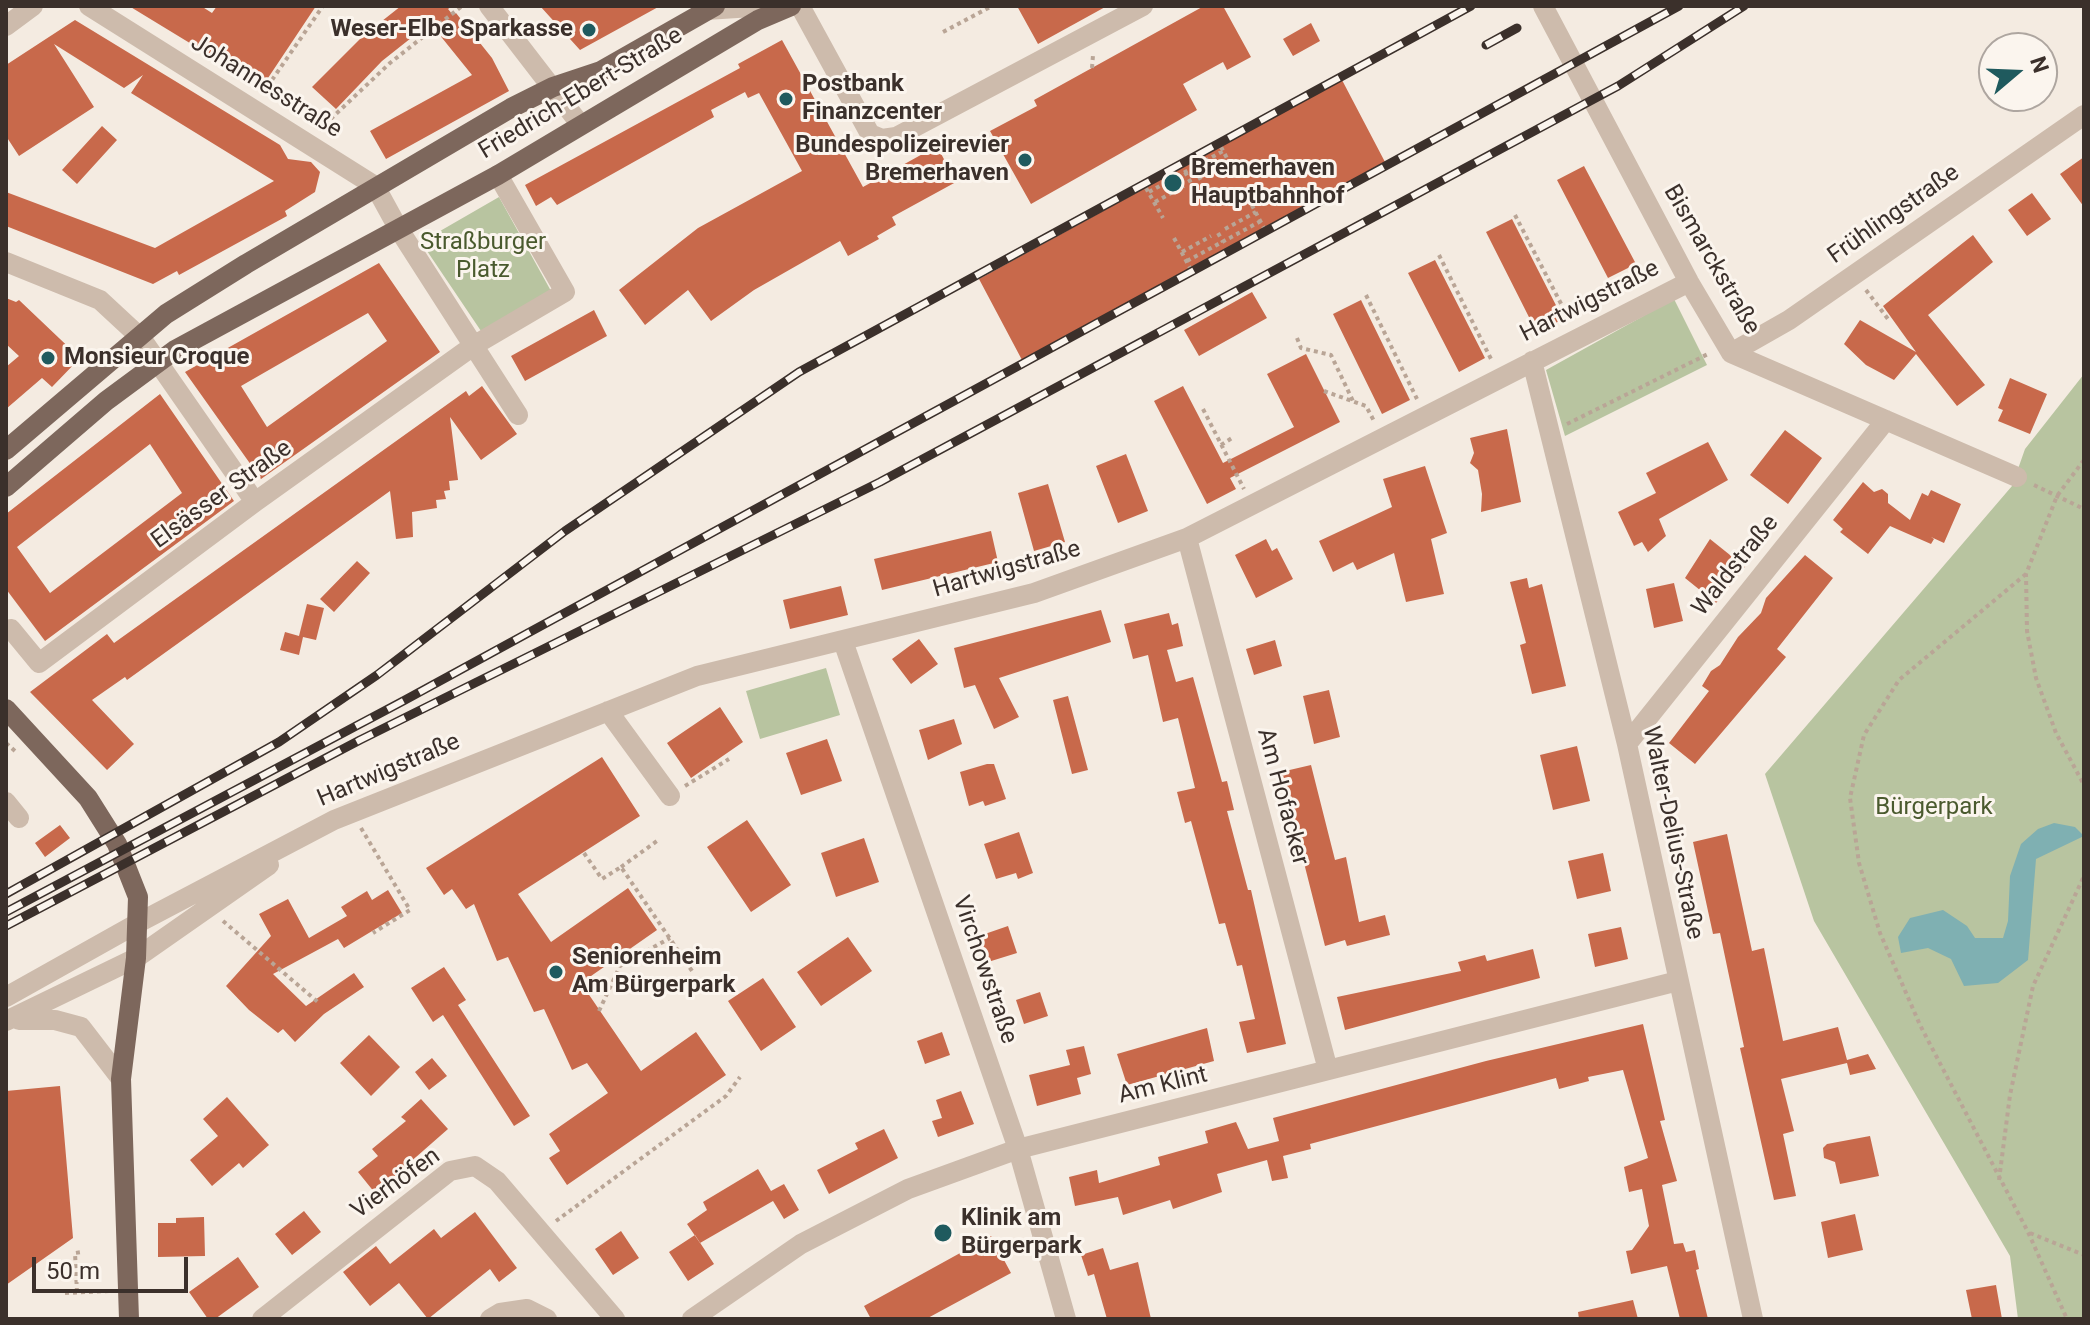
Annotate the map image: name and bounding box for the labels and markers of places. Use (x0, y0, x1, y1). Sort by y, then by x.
place label: Weser-Elbe Sparkasse (330, 16, 573, 44)
marker: Weser-Elbe Sparkasse (580, 21, 598, 39)
place label: Postbank Finanzcenter (802, 71, 942, 127)
marker: Postbank Finanzcenter (777, 90, 795, 108)
place label: Bundespolizeirevier Bremerhaven (795, 132, 1009, 188)
marker: Bundespolizeirevier Bremerhaven (1016, 151, 1034, 169)
place label: Bremerhaven Hauptbahnhof (1191, 155, 1345, 211)
marker: Bremerhaven Hauptbahnhof (1162, 172, 1184, 194)
place label: Monsieur Croque (64, 344, 249, 372)
marker: Monsieur Croque (39, 349, 57, 367)
place label: Seniorenheim Am Bürgerpark (572, 944, 735, 1000)
marker: Seniorenheim Am Bürgerpark (547, 963, 565, 981)
place label: Klinik am Bürgerpark (961, 1205, 1082, 1261)
marker: Klinik am Bürgerpark (932, 1222, 954, 1244)

